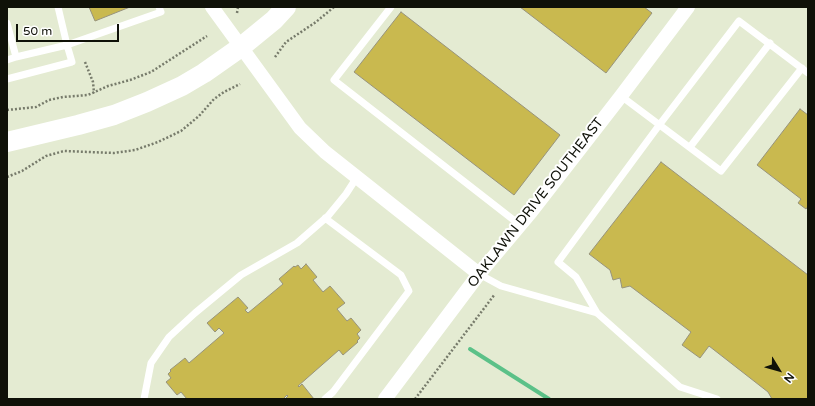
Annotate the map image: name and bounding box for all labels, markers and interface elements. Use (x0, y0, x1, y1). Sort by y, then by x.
scale bar (18, 16, 121, 42)
text: 50 m (23, 24, 52, 38)
street label: OAKLAWN DRIVE SOUTHEAST (465, 115, 607, 291)
north arrow (759, 350, 799, 390)
text: N (781, 370, 797, 385)

